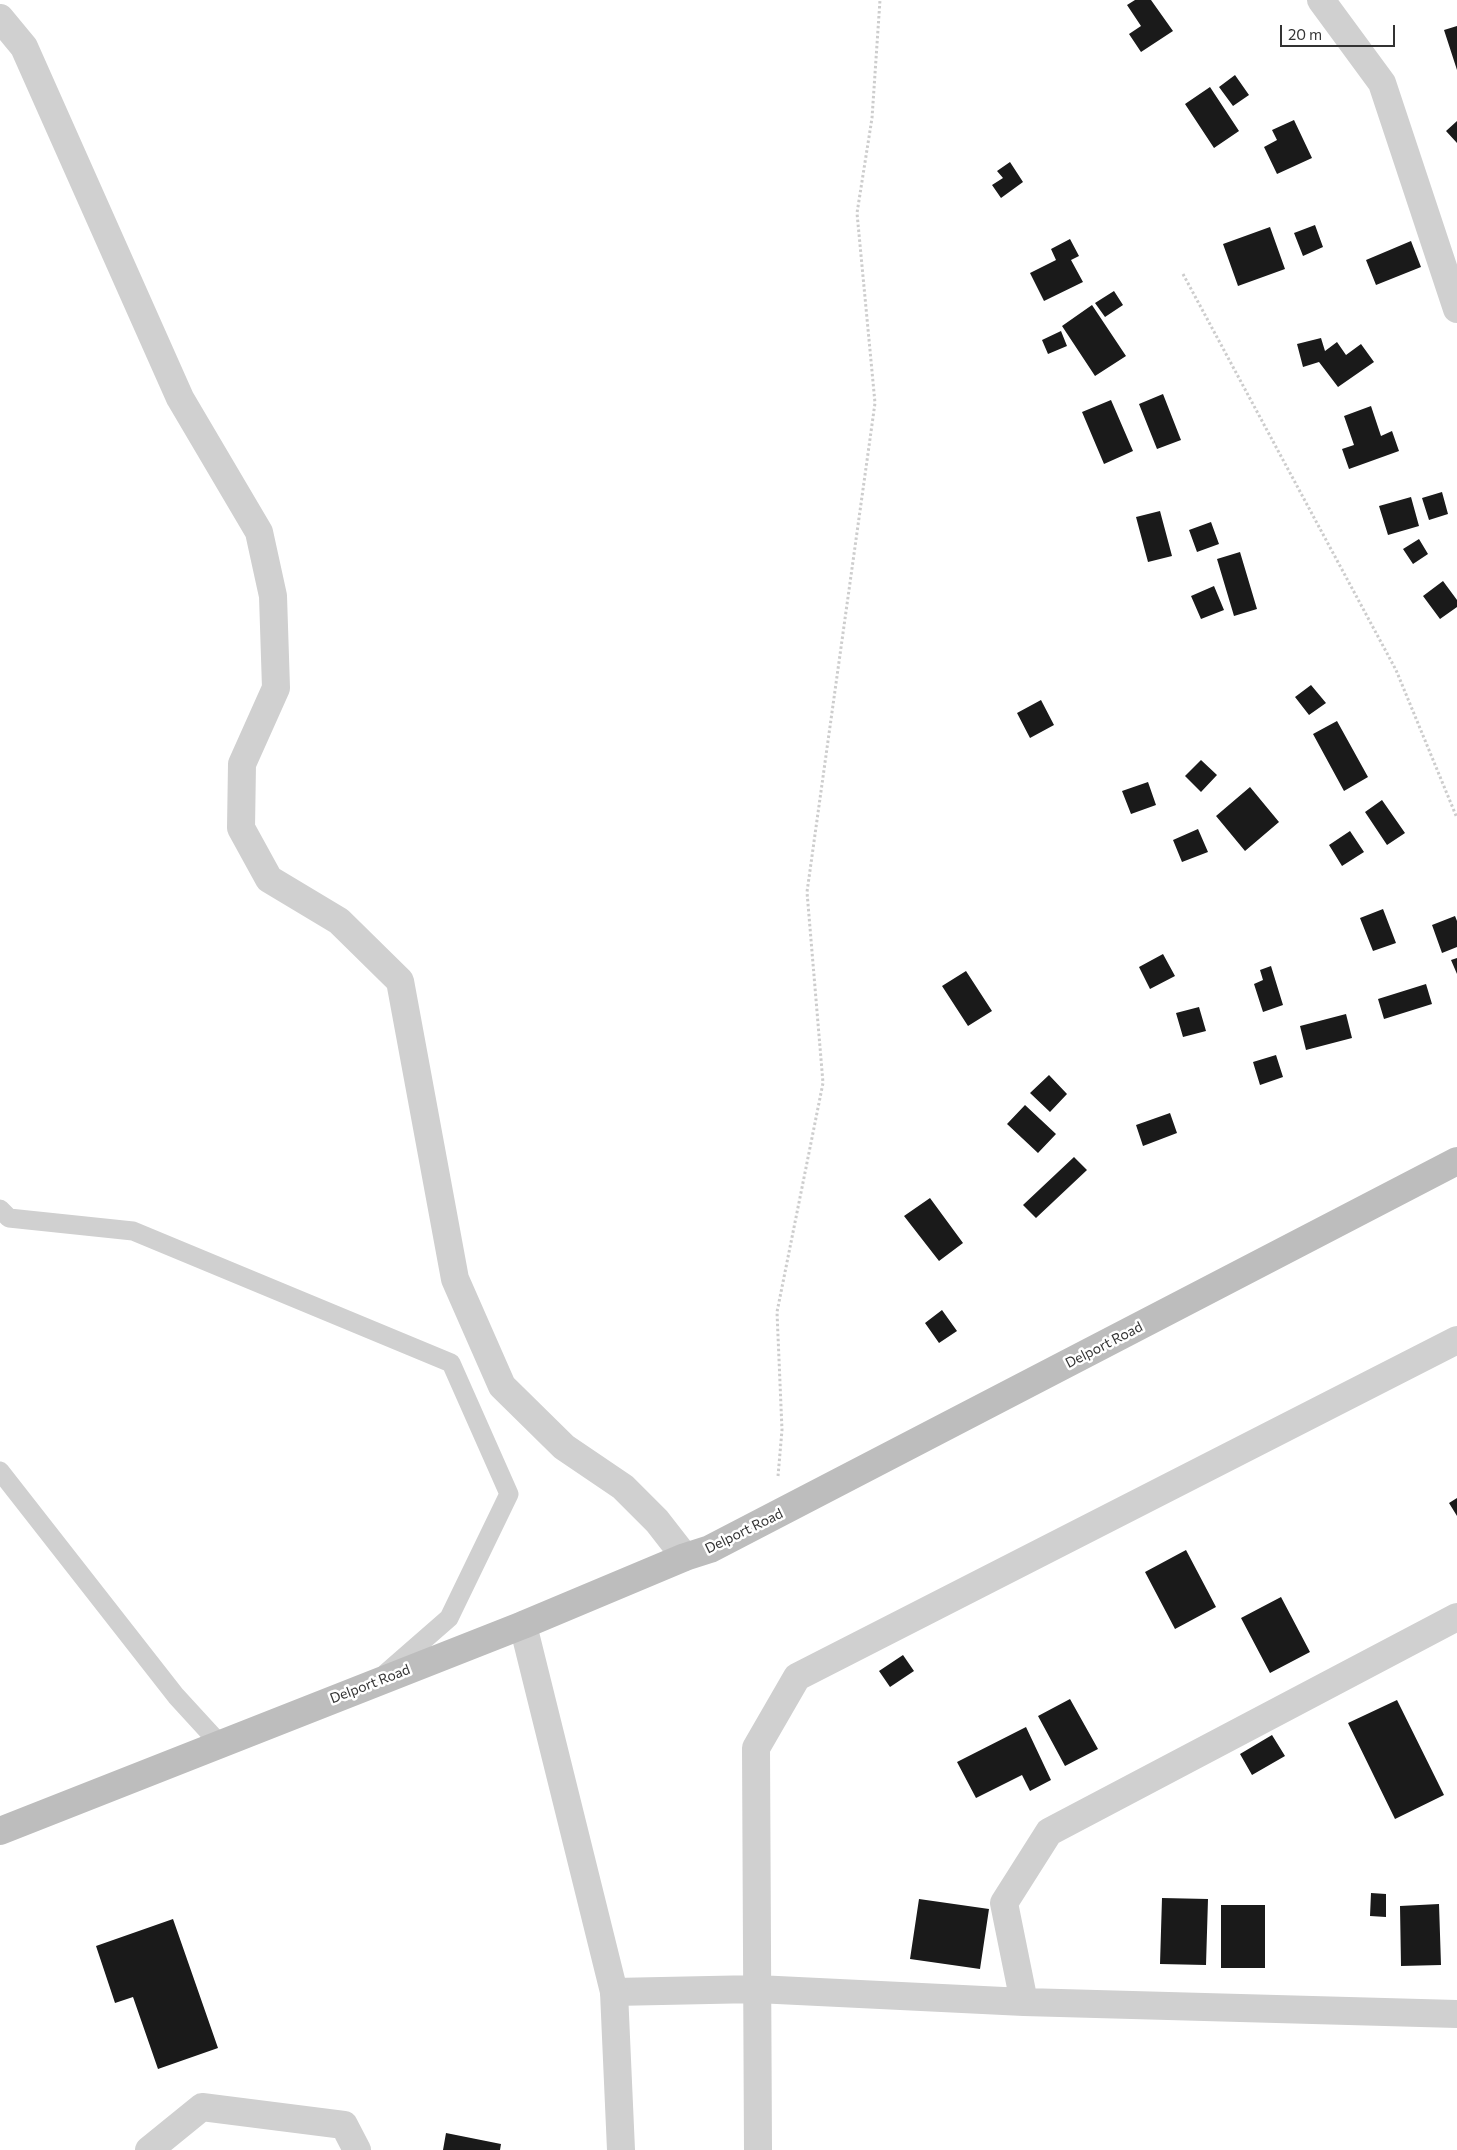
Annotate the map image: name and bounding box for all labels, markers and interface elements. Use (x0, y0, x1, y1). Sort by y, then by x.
scale bar (1282, 15, 1397, 47)
text: 20 m (1288, 25, 1322, 43)
street label: Delport Road (1062, 1318, 1146, 1372)
street label: Delport Road (702, 1505, 786, 1557)
street label: Delport Road (327, 1661, 413, 1707)

